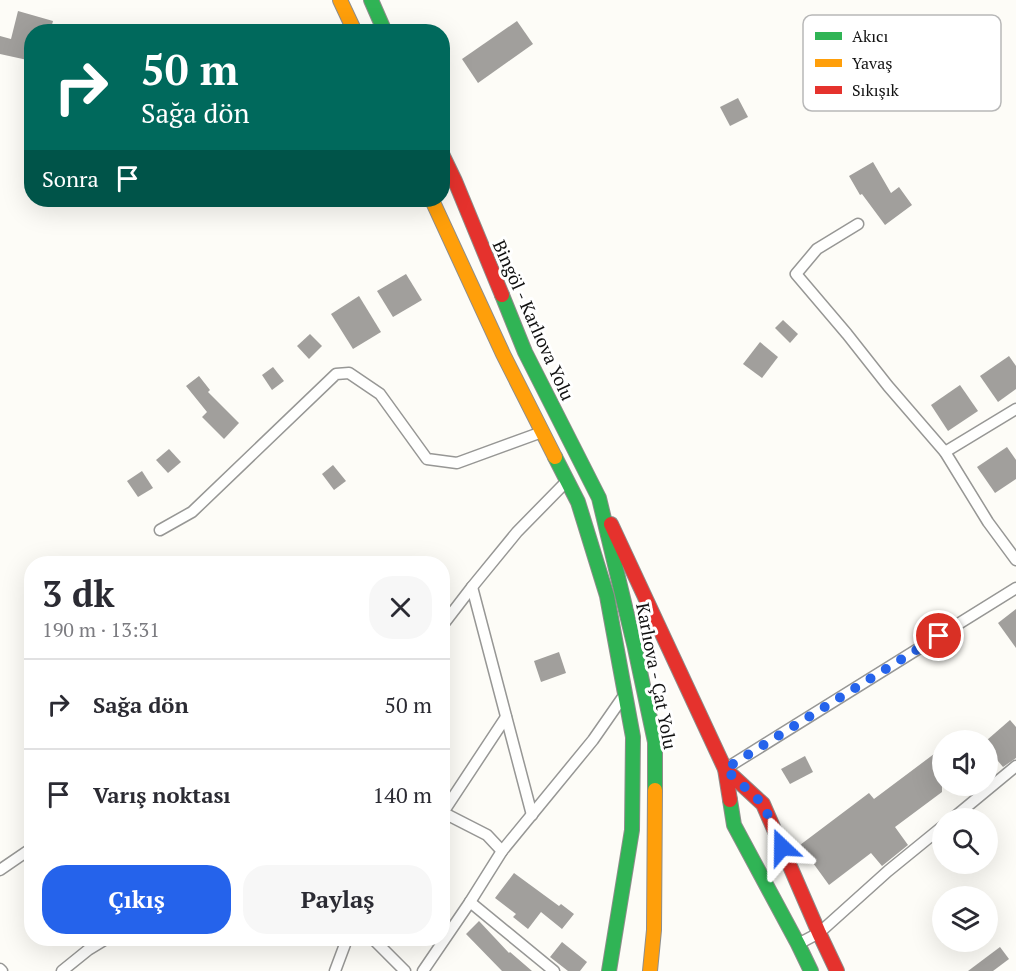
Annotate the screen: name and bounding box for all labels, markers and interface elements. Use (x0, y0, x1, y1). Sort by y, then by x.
legend (803, 15, 1001, 111)
text: Akıcı (852, 25, 888, 47)
text: 50 m (141, 41, 239, 97)
icon: right (42, 48, 120, 126)
text: Yavaş (852, 52, 893, 74)
text: Sıkışık (852, 79, 900, 101)
text: Sağa dön (141, 95, 249, 131)
icon: arrive (111, 162, 144, 195)
text: Sonra (42, 164, 99, 193)
street label: Bingöl - Karlıova Yolu (488, 236, 580, 404)
text: 3 dk (42, 570, 115, 617)
button: close (369, 576, 432, 639)
street label: Karlıova - Çat Yolu (631, 601, 683, 751)
pin (913, 610, 964, 661)
text: 190 m · 13:31 (42, 616, 160, 643)
icon: arrive (922, 619, 955, 652)
icon: right (42, 688, 75, 721)
text: Sağa dön (93, 690, 189, 719)
text: 50 m (384, 690, 432, 719)
map controls (932, 730, 998, 952)
button: sound (932, 730, 998, 796)
icon: arrive (42, 778, 75, 811)
text: Varış noktası (93, 780, 231, 809)
text: 140 m (372, 780, 432, 809)
button: search (932, 808, 998, 874)
position arrow (750, 815, 814, 879)
button: Çıkış (42, 865, 231, 934)
button: Paylaş (243, 865, 432, 934)
button: layers (932, 886, 998, 952)

